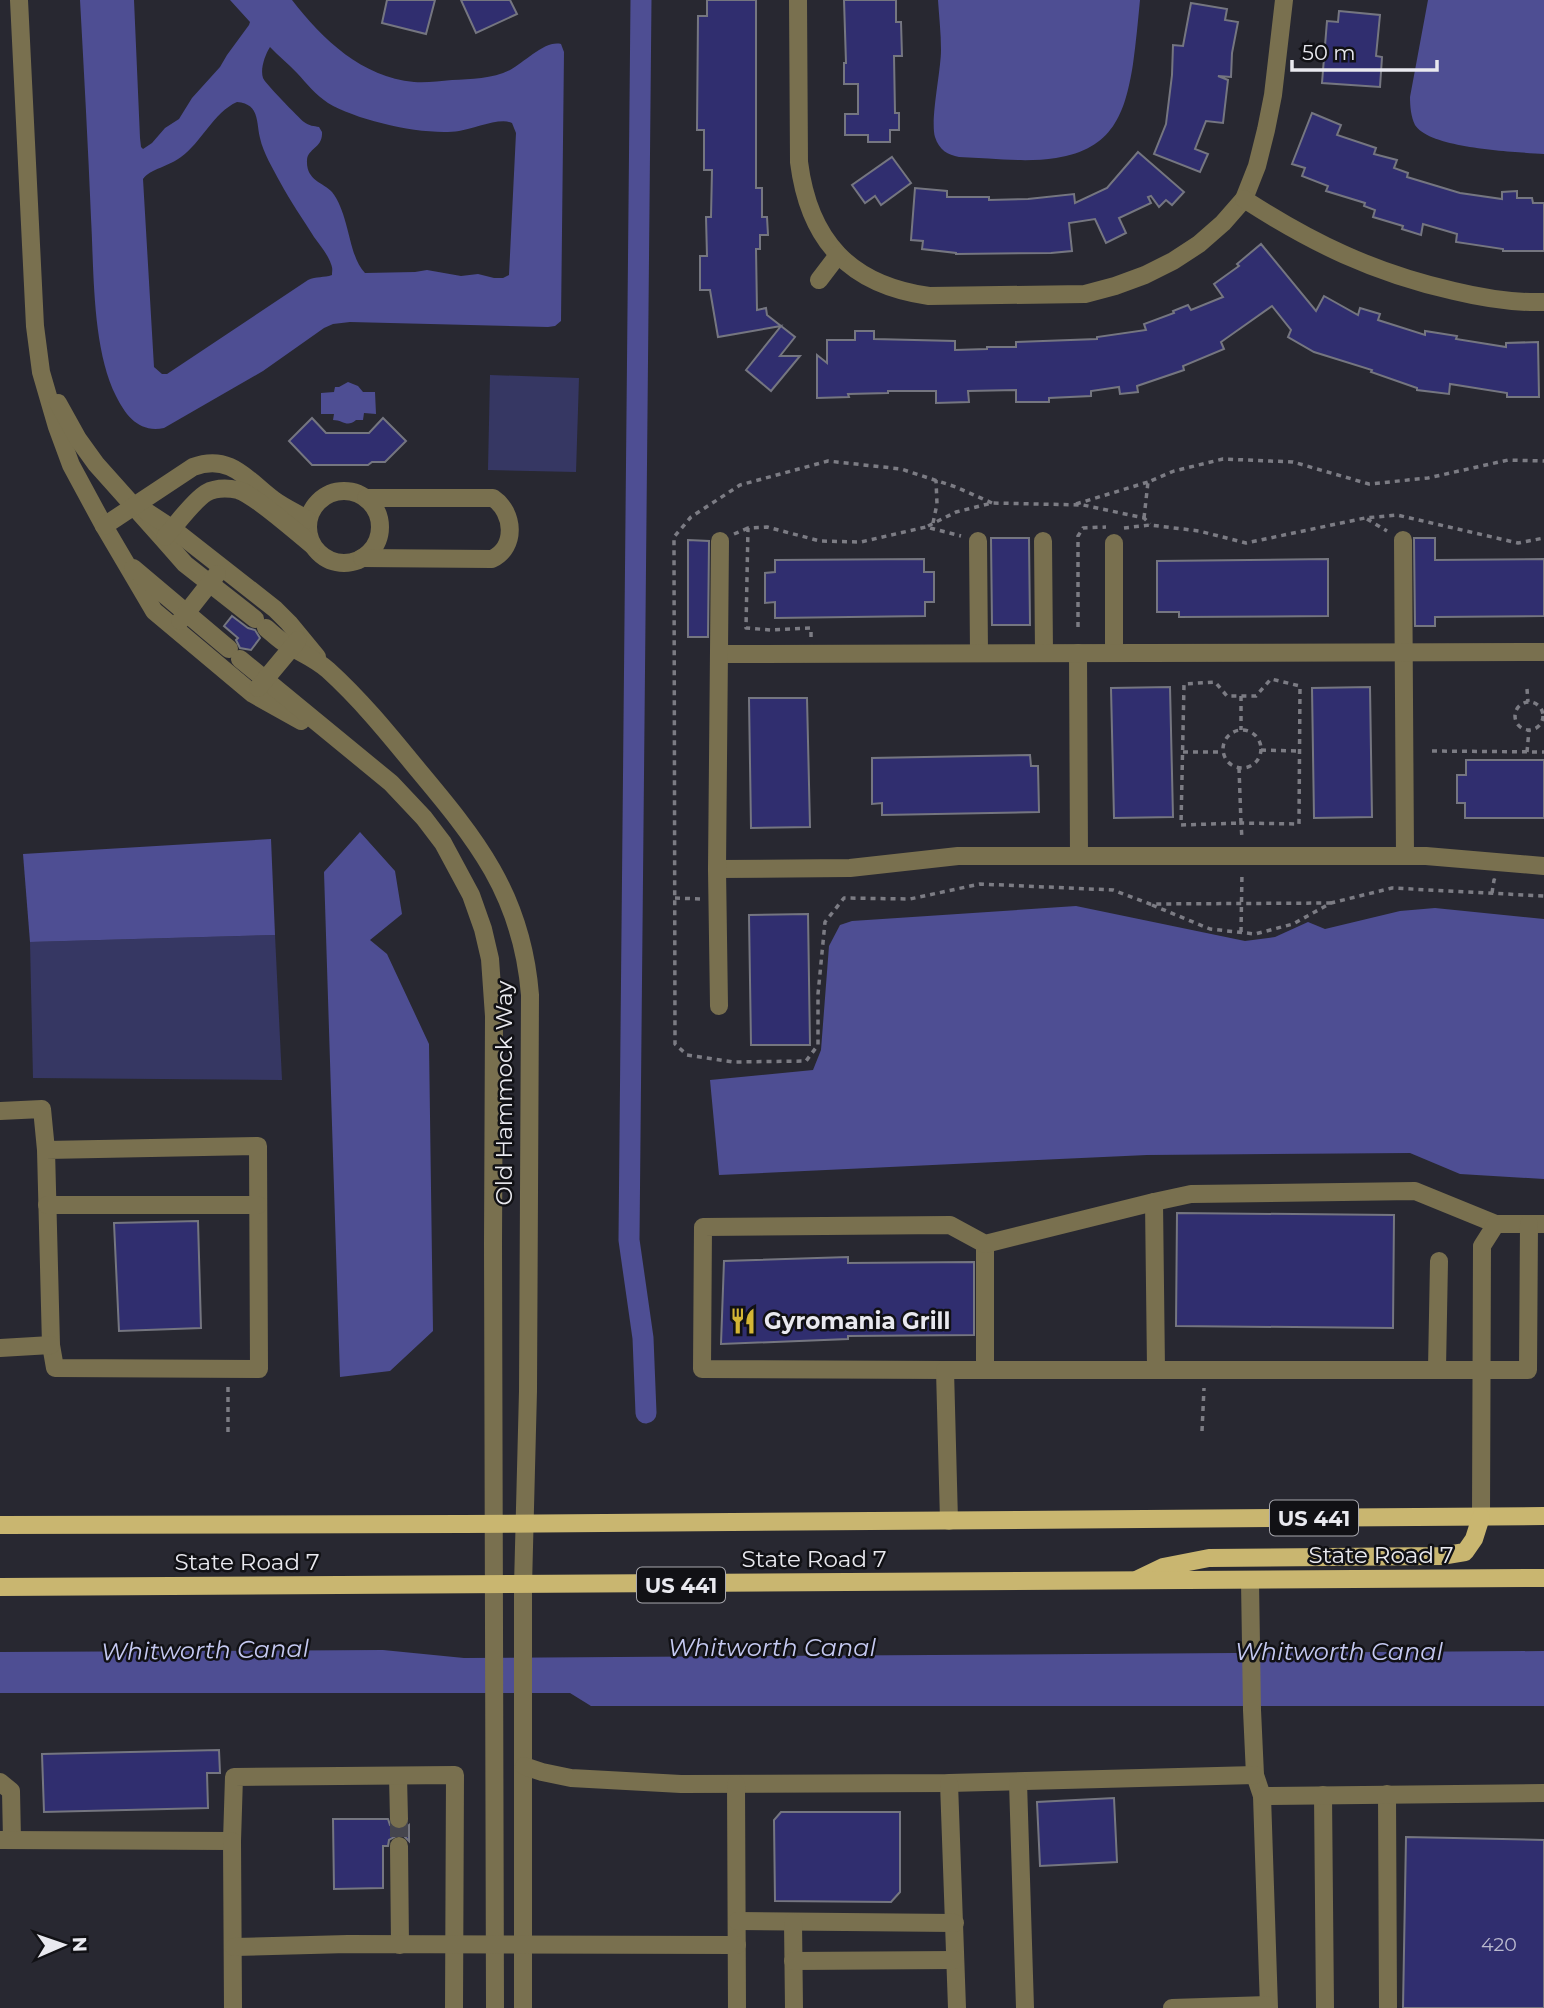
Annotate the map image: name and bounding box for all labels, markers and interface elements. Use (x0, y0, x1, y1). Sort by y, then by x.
scale bar (1292, 28, 1437, 72)
text: 50 m (1302, 40, 1356, 65)
street label: Old Hammock Way (490, 980, 518, 1206)
restaurant icon: Gyromania Grill (728, 1306, 758, 1336)
place label: Gyromania Grill (764, 1307, 950, 1335)
road number: US 441 (1270, 1500, 1358, 1536)
street label: State Road 7 (1308, 1541, 1454, 1569)
street label: State Road 7 (741, 1545, 887, 1573)
street label: State Road 7 (174, 1548, 320, 1576)
road number: US 441 (637, 1568, 725, 1602)
water label: Whitworth Canal (668, 1633, 877, 1662)
water label: Whitworth Canal (101, 1634, 310, 1666)
water label: Whitworth Canal (1235, 1637, 1444, 1666)
north arrow (28, 1910, 98, 1980)
house number: 420 (1481, 1933, 1517, 1956)
text: N (68, 1936, 91, 1953)

